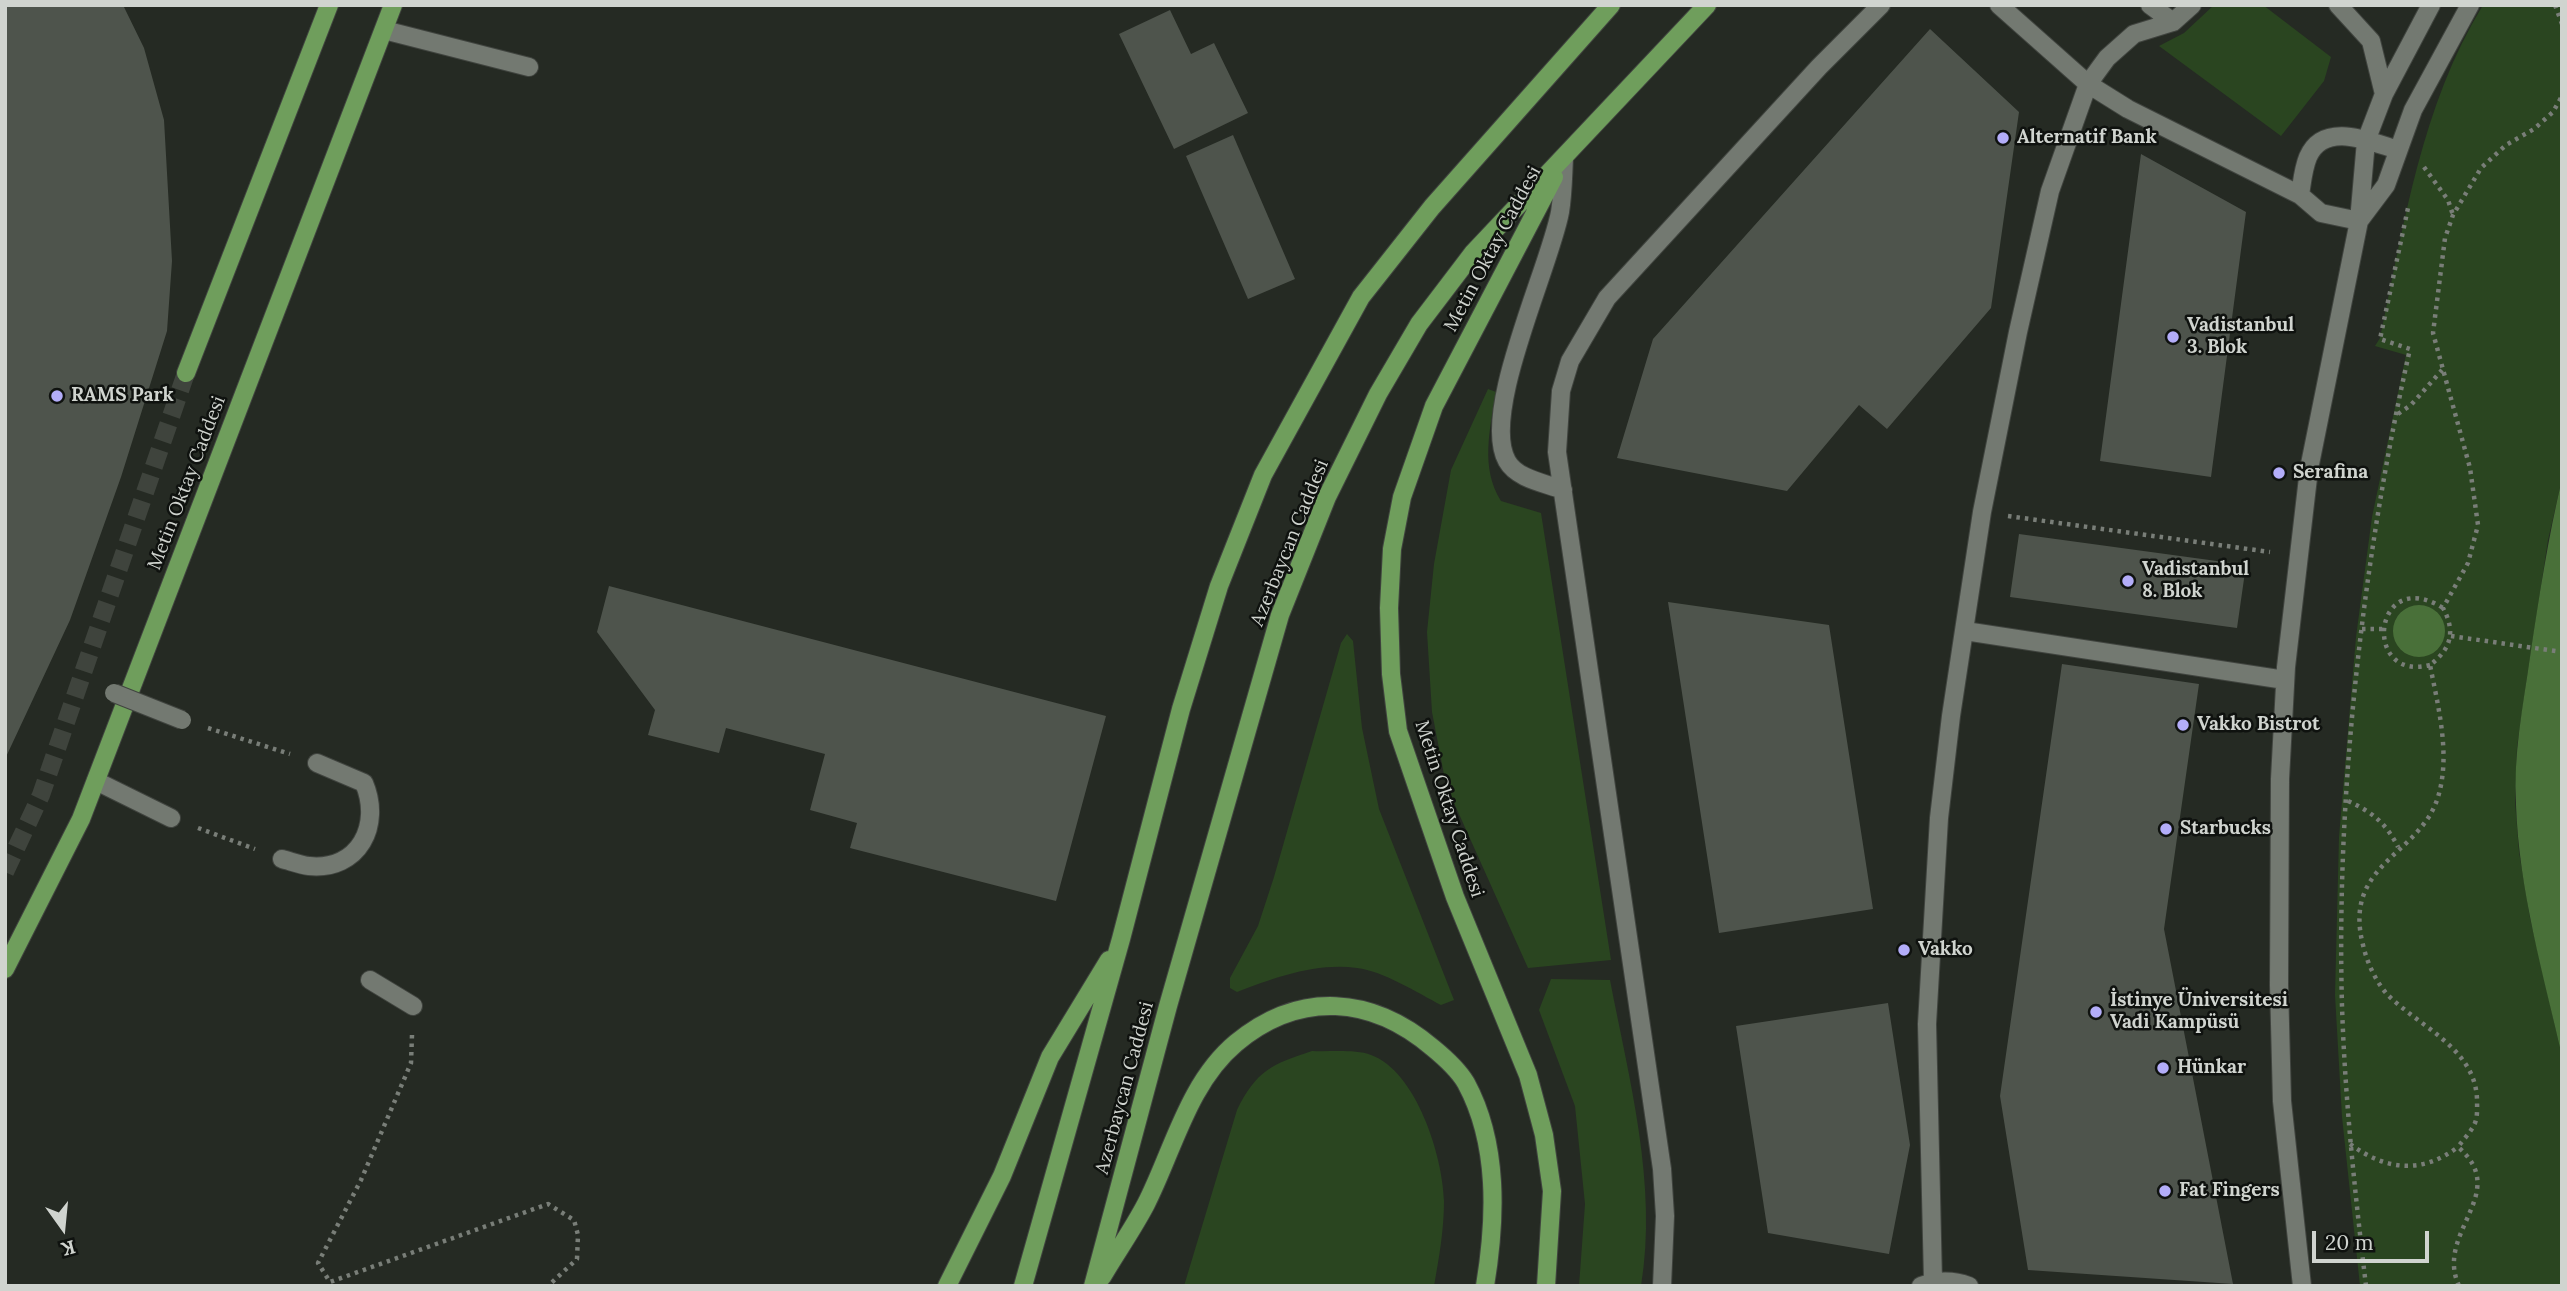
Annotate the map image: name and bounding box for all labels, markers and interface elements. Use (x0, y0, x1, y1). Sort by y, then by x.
place label: Alternatif Bank (2017, 127, 2157, 149)
marker: Alternatif Bank (1995, 130, 2011, 146)
street label: Metin Oktay Caddesi (1440, 162, 1546, 336)
place label: Vadistanbul 3. Blok (2187, 315, 2294, 359)
marker: Vadistanbul 3. Blok (2165, 329, 2181, 345)
place label: RAMS Park (71, 385, 174, 407)
marker: RAMS Park (49, 388, 65, 404)
street label: Metin Oktay Caddesi (143, 393, 231, 573)
street label: Azerbaycan Caddesi (1246, 456, 1334, 630)
place label: Serafina (2293, 462, 2368, 484)
marker: Serafina (2271, 465, 2287, 481)
place label: Vadistanbul 8. Blok (2142, 559, 2249, 603)
marker: Vadistanbul 8. Blok (2120, 573, 2136, 589)
place label: Vakko Bistrot (2197, 714, 2320, 736)
marker: Vakko Bistrot (2175, 717, 2191, 733)
street label: Metin Oktay Caddesi (1410, 718, 1488, 900)
place label: Starbucks (2180, 818, 2271, 840)
marker: Starbucks (2158, 821, 2174, 837)
place label: Vakko (1918, 939, 1973, 961)
marker: Vakko (1896, 942, 1912, 958)
place label: İstinye Üniversitesi Vadi Kampüsü (2110, 990, 2288, 1034)
street label: Azerbaycan Caddesi (1091, 999, 1159, 1177)
marker: İstinye Üniversitesi Vadi Kampüsü (2088, 1004, 2104, 1020)
place label: Hünkar (2177, 1057, 2246, 1079)
marker: Hünkar (2155, 1060, 2171, 1076)
place label: Fat Fingers (2179, 1180, 2280, 1202)
marker: Fat Fingers (2157, 1183, 2173, 1199)
north arrow (28, 1193, 98, 1263)
scale bar (2315, 1218, 2432, 1262)
text: 20 m (2325, 1229, 2374, 1256)
text: K (59, 1235, 78, 1262)

